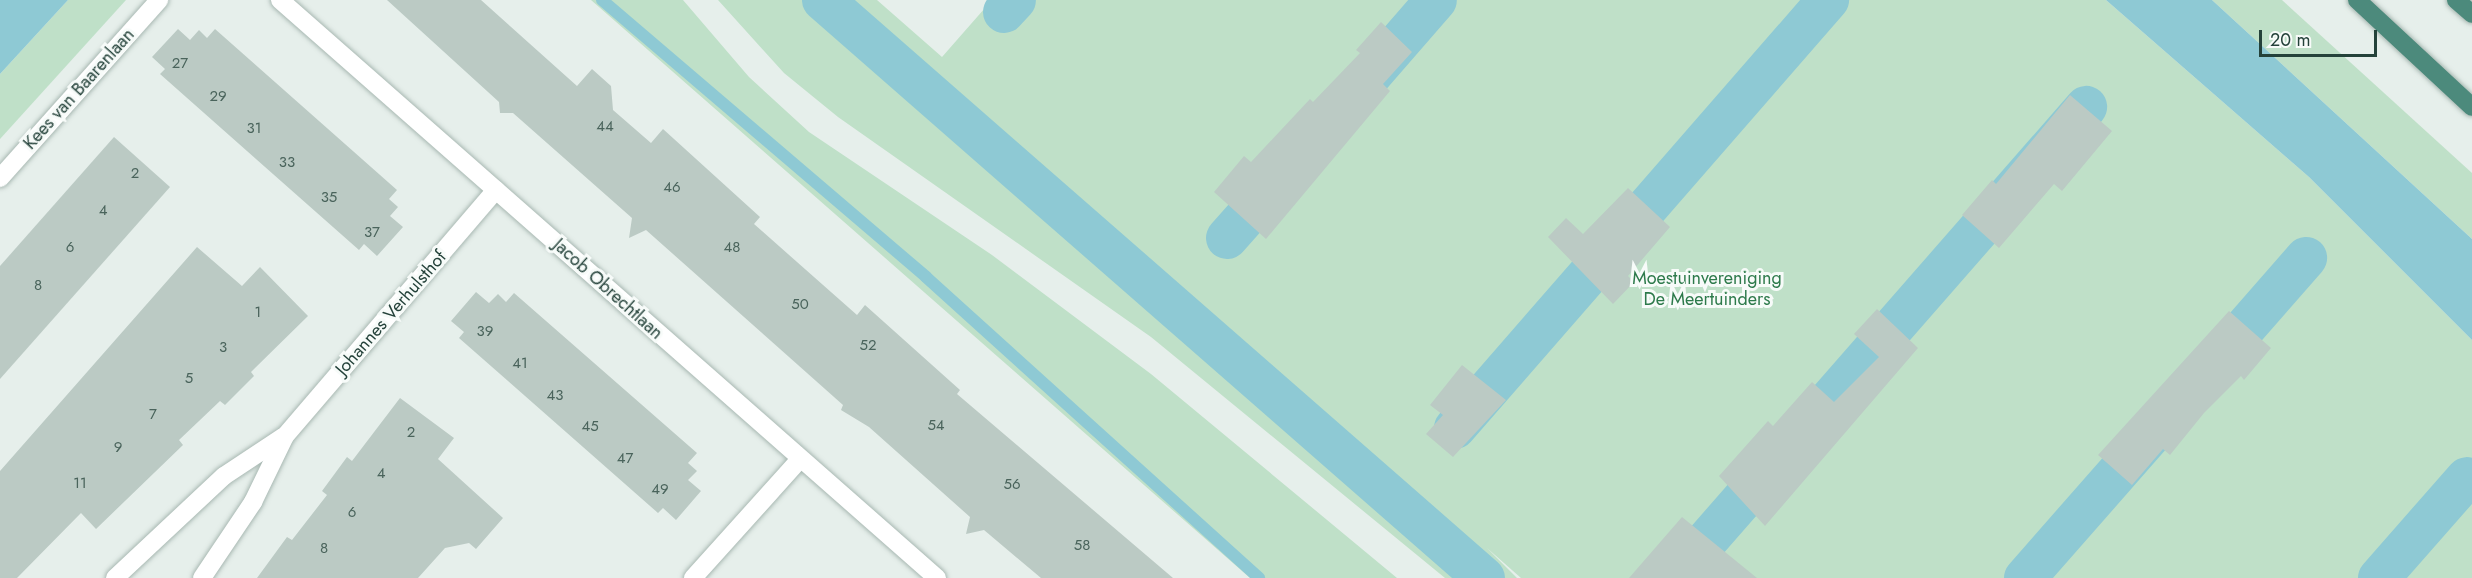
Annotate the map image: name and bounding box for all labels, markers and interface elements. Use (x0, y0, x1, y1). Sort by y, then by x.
scale bar (2262, 18, 2380, 56)
street label: Kees van Baarenlaan (19, 24, 139, 154)
text: 20 m (2270, 27, 2310, 53)
house number: 27 (172, 55, 188, 73)
house number: 29 (209, 88, 227, 106)
house number: 44 (596, 118, 614, 136)
house number: 31 (247, 120, 261, 138)
house number: 33 (279, 154, 295, 172)
house number: 2 (131, 165, 139, 183)
house number: 46 (663, 179, 681, 197)
house number: 35 (321, 189, 337, 207)
house number: 4 (99, 202, 107, 220)
house number: 37 (364, 224, 380, 242)
street label: Jacob Obrechtlaan (549, 234, 667, 344)
house number: 6 (66, 239, 74, 257)
house number: 48 (724, 239, 740, 257)
street label: Johannes Verhulsthof (331, 246, 451, 380)
park label: Moestuinvereniging De Meertuinders (1632, 268, 1782, 310)
house number: 8 (34, 277, 42, 295)
house number: 50 (791, 296, 809, 314)
house number: 1 (255, 304, 261, 322)
house number: 39 (477, 323, 493, 341)
house number: 52 (860, 337, 876, 355)
house number: 3 (219, 339, 227, 357)
house number: 41 (512, 355, 528, 373)
house number: 5 (185, 370, 193, 388)
house number: 43 (547, 387, 563, 405)
house number: 7 (149, 406, 157, 424)
house number: 54 (927, 417, 945, 435)
house number: 45 (581, 418, 599, 436)
house number: 2 (407, 424, 415, 442)
house number: 9 (114, 439, 122, 457)
house number: 47 (617, 450, 633, 468)
house number: 4 (377, 465, 385, 483)
house number: 11 (73, 475, 87, 493)
house number: 56 (1003, 476, 1021, 494)
house number: 49 (651, 481, 669, 499)
house number: 6 (348, 504, 356, 522)
house number: 58 (1074, 537, 1090, 555)
house number: 8 (320, 540, 328, 558)

